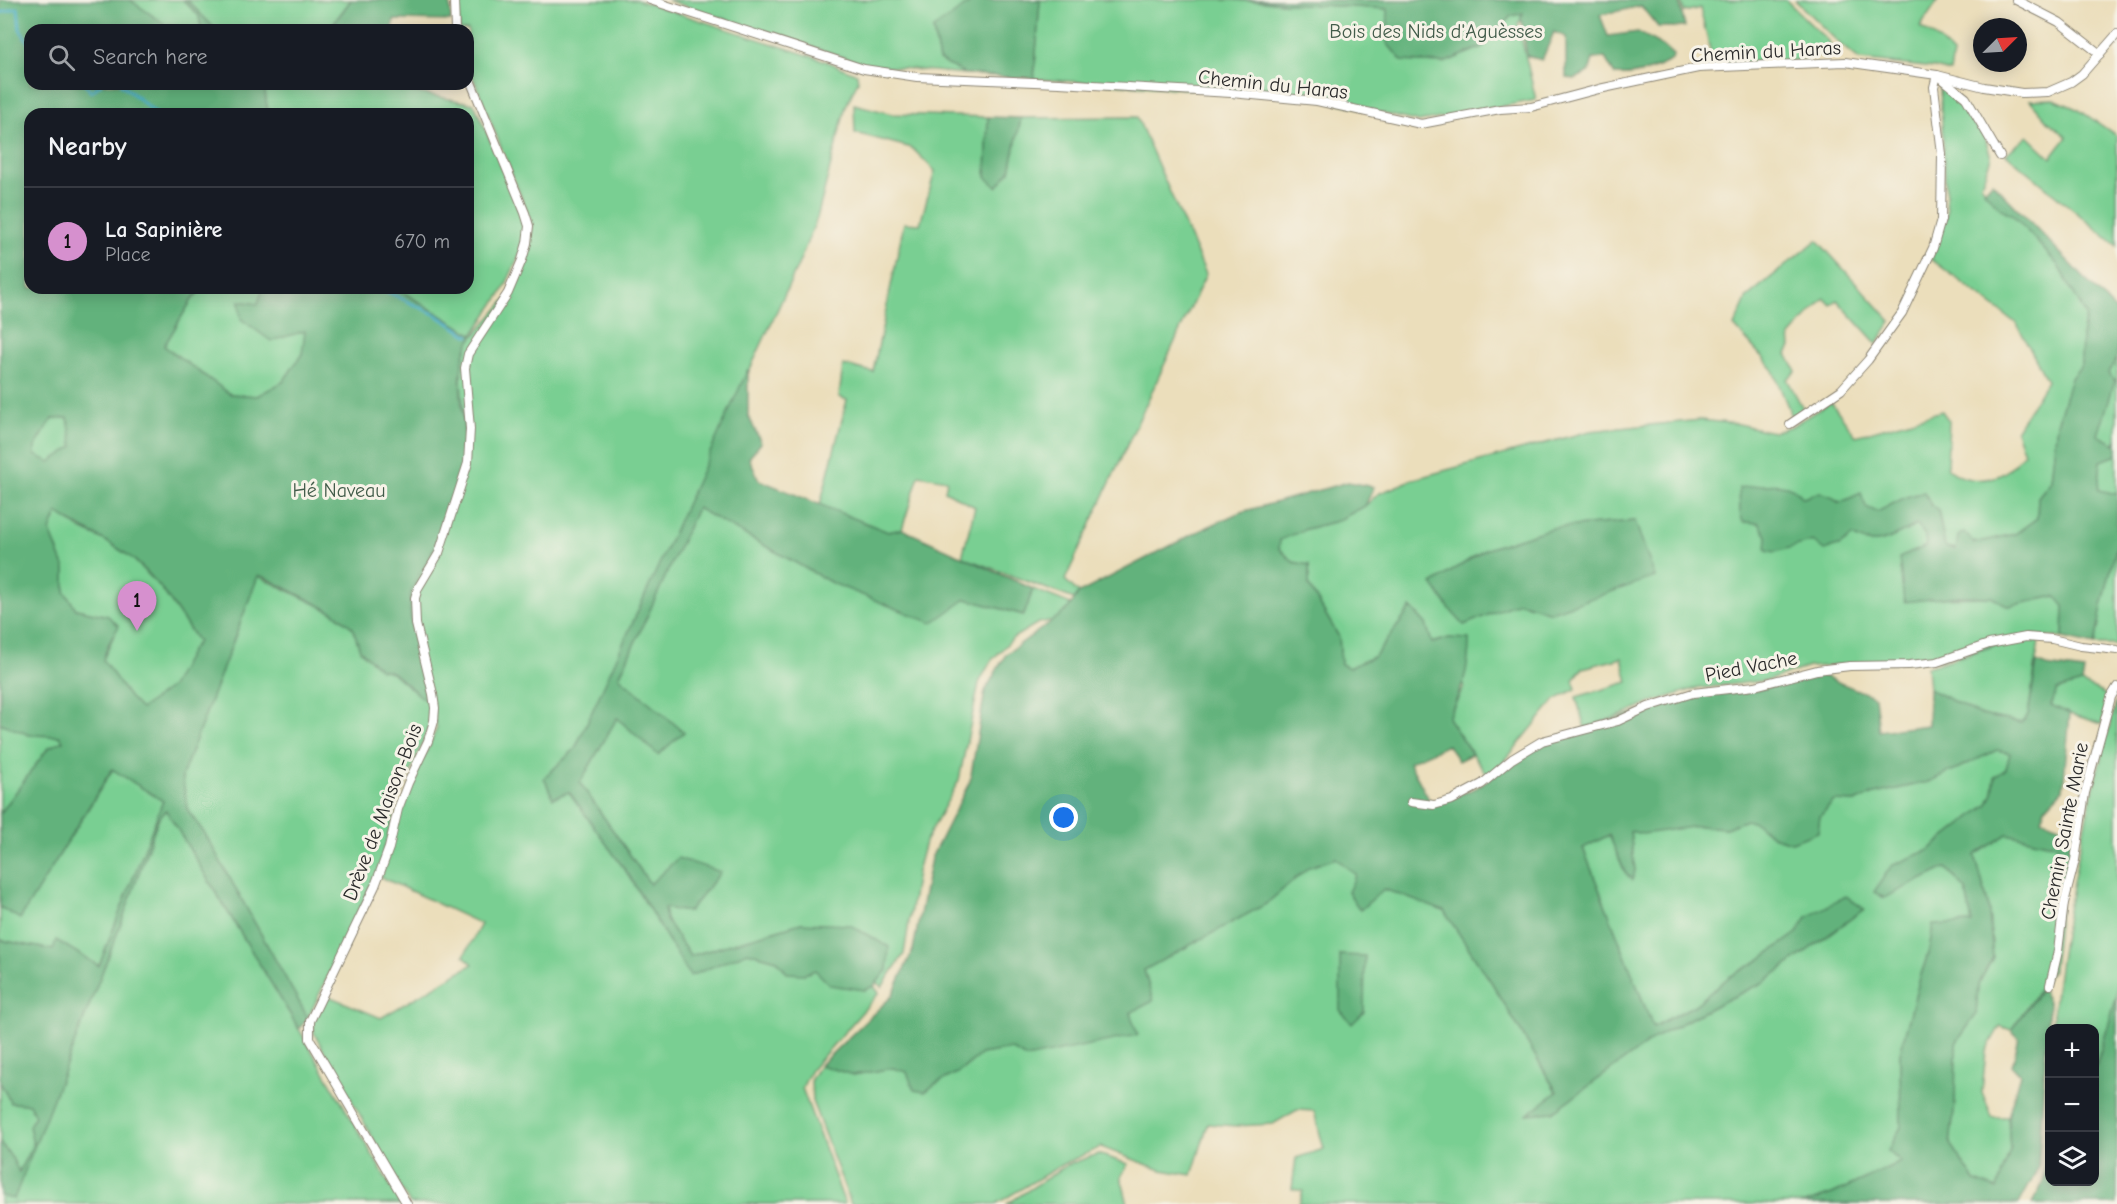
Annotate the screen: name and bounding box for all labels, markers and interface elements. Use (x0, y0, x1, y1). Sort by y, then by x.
north arrow (1973, 18, 2027, 72)
park label: Bois des Nids d'Aguèsses (1329, 20, 1543, 43)
search box (24, 24, 474, 90)
street label: Chemin du Haras (1690, 36, 1842, 67)
icon: search (45, 41, 78, 74)
text: Search here (93, 44, 208, 70)
street label: Chemin du Haras (1197, 65, 1349, 104)
text: Nearby (48, 132, 127, 162)
text: La Sapinière (105, 217, 222, 243)
text: 1 (64, 230, 71, 253)
text: 670 m (394, 230, 450, 253)
text: Place (105, 243, 151, 266)
park label: Hé Naveau (292, 479, 386, 502)
pin: 1 (118, 582, 156, 631)
street label: Pied Vache (1703, 646, 1799, 687)
street label: Drève de Maison-Bois (338, 721, 427, 904)
street label: Chemin Sainte Marie (2036, 740, 2093, 922)
your location (1049, 803, 1078, 832)
map controls (2045, 1024, 2099, 1186)
button: + (2045, 1024, 2099, 1078)
button: − (2045, 1078, 2099, 1132)
button: layers (2045, 1132, 2099, 1186)

